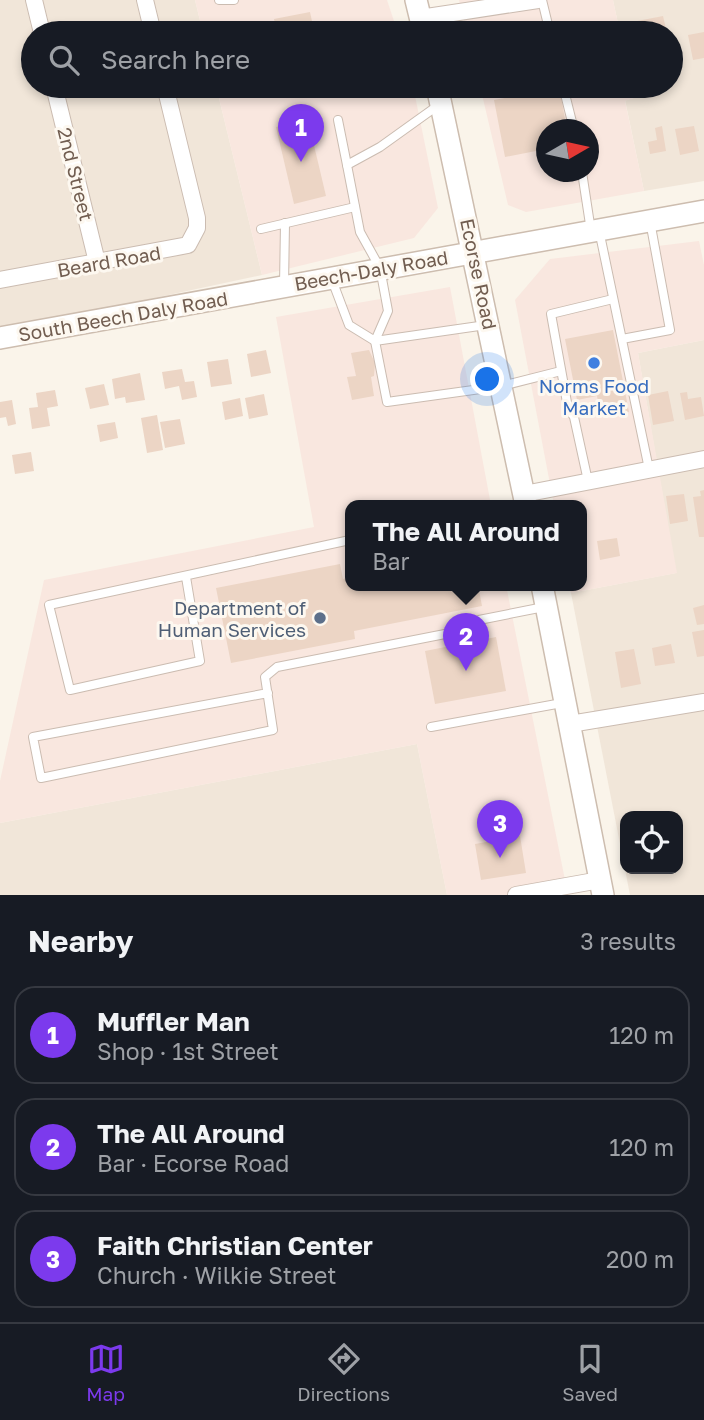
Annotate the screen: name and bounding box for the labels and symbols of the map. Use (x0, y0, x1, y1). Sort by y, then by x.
pin: 1 (278, 104, 324, 162)
north arrow (536, 119, 599, 182)
street label: 2nd Street (53, 125, 99, 223)
street label: Ecorse Road (456, 216, 502, 332)
street label: Beard Road (55, 241, 163, 281)
street label: Beech-Daly Road (292, 245, 450, 295)
street label: South Beech Daly Road (16, 286, 230, 346)
marker: Norms Food Market (586, 355, 602, 371)
your location (470, 362, 504, 396)
place label: Norms Food Market (539, 374, 649, 419)
place label: Department of Human Services (158, 596, 306, 641)
marker: Department of Human Services (312, 610, 328, 626)
pin: 2 (443, 613, 489, 671)
pin: 3 (477, 800, 523, 858)

